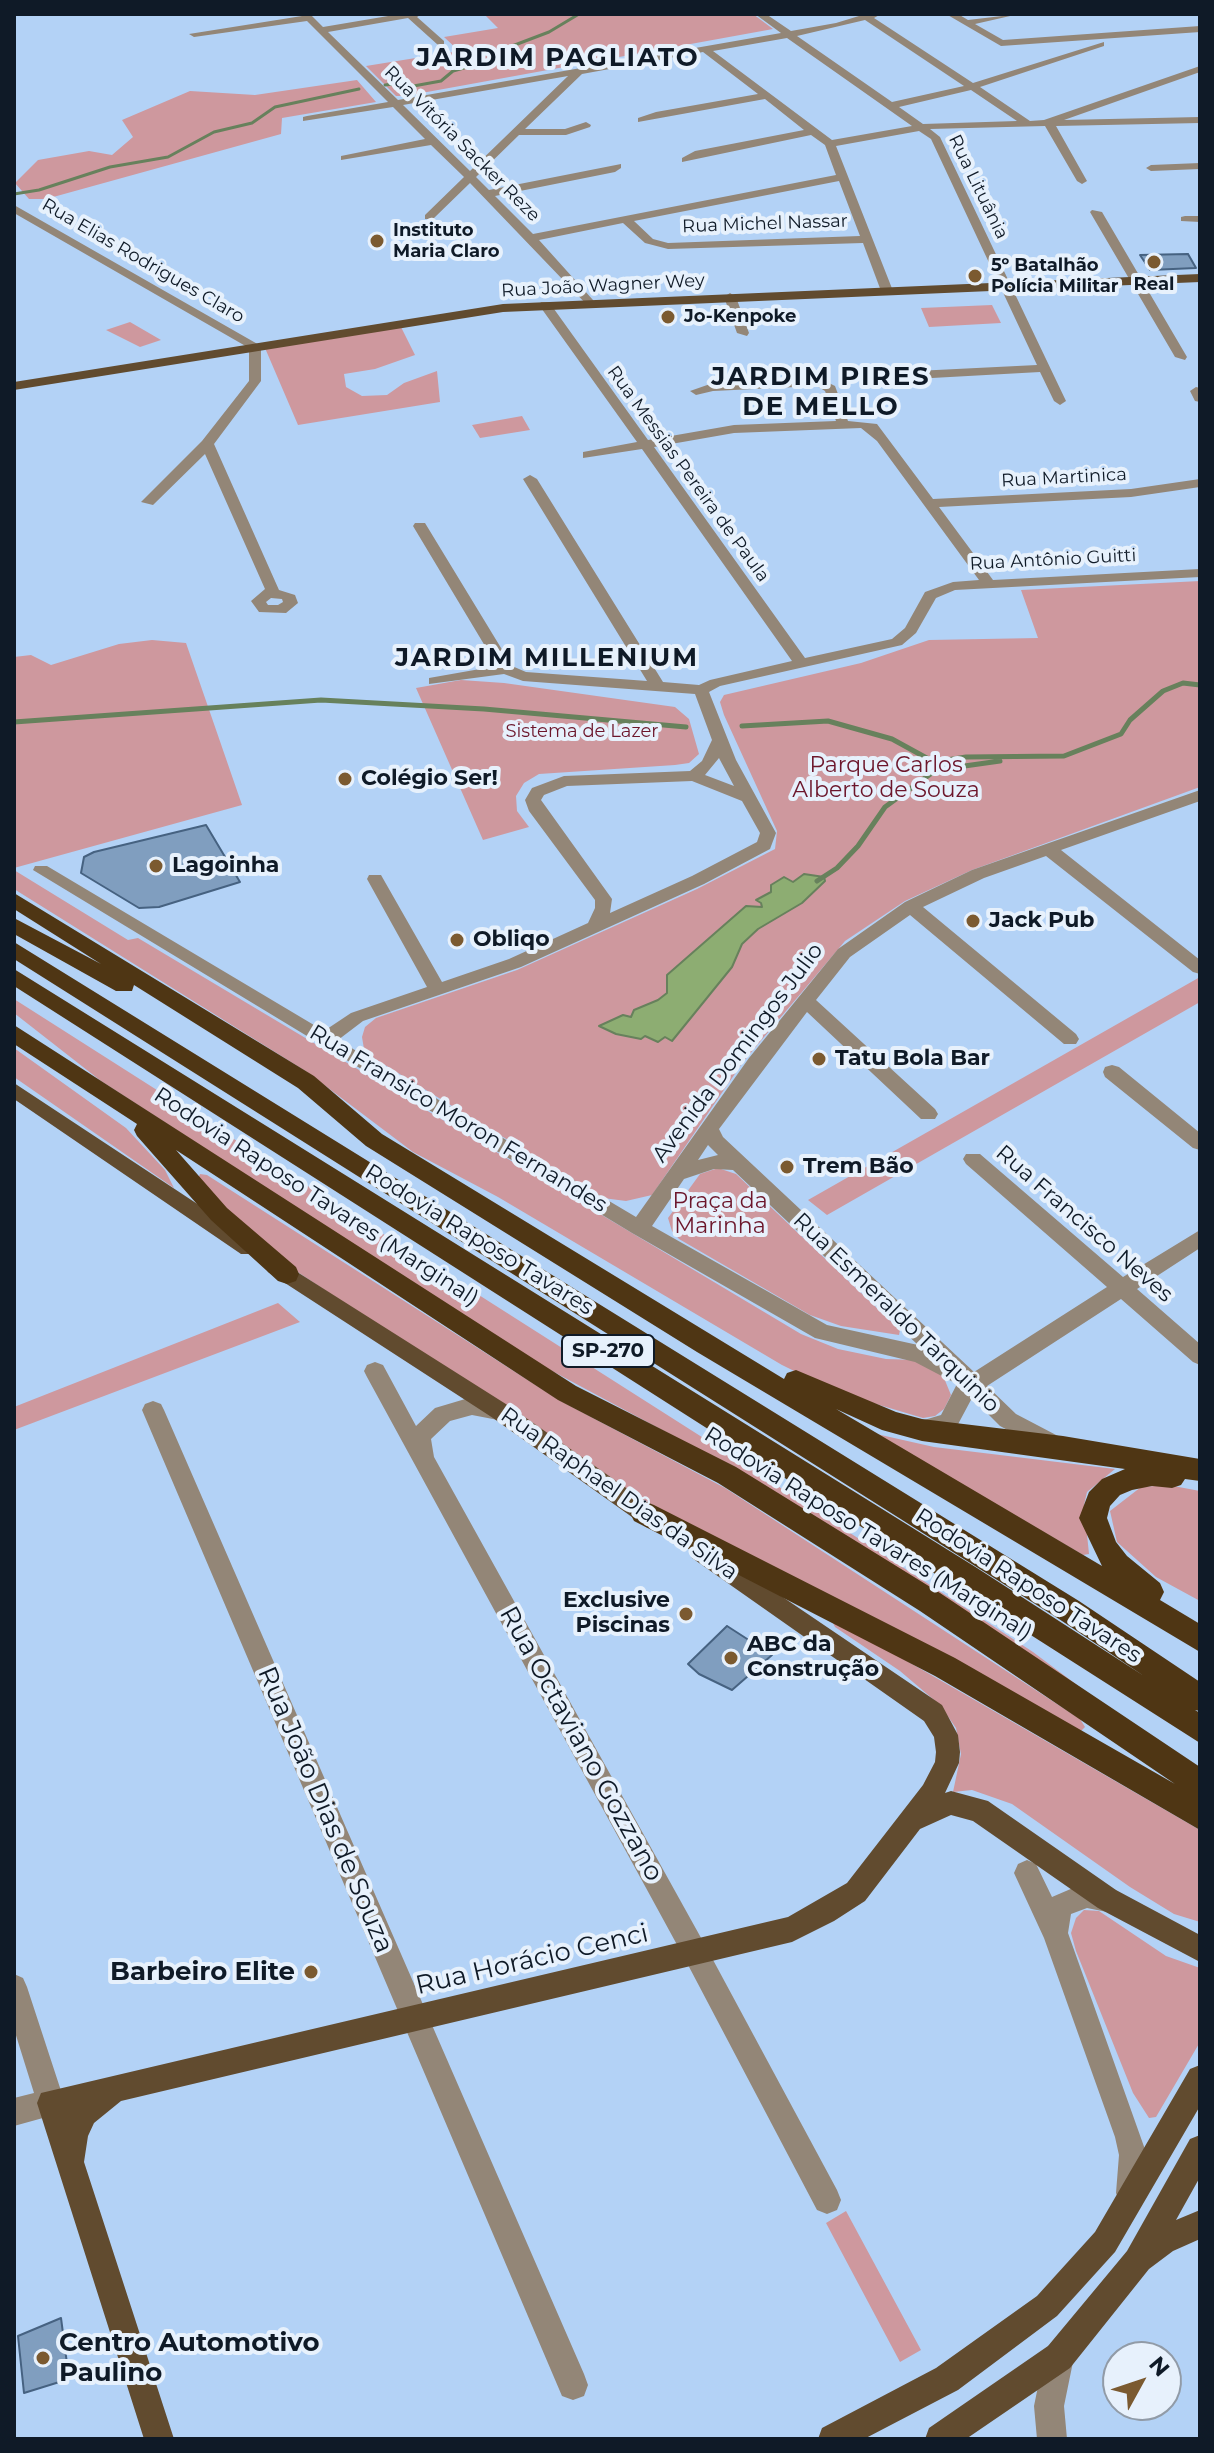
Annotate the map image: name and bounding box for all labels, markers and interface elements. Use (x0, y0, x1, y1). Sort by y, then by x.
district label: JARDIM PAGLIATO (416, 42, 700, 74)
street label: Rua Vitória Sacker Reze (380, 62, 544, 226)
street label: Rua Lituânia (943, 131, 1013, 243)
street label: Rua Elias Rodrigues Claro (38, 194, 248, 328)
street label: Rua Michel Nassar (682, 210, 848, 238)
place label: Instituto Maria Claro (393, 220, 500, 262)
marker: Instituto Maria Claro (368, 232, 386, 250)
marker: Real (1145, 253, 1163, 271)
place label: 5º Batalhão Polícia Militar (991, 255, 1119, 298)
marker: 5º Batalhão Polícia Militar (966, 267, 984, 285)
street label: Rua João Wagner Wey (501, 270, 705, 302)
place label: Real (1134, 274, 1174, 296)
place label: Jo-Kenpoke (684, 306, 796, 328)
marker: Jo-Kenpoke (659, 308, 677, 326)
district label: JARDIM PIRES DE MELLO (711, 361, 931, 422)
street label: Rua Messias Pereira de Paula (602, 362, 774, 586)
street label: Rua Martinica (1001, 464, 1127, 492)
street label: Rua Antônio Guitti (969, 545, 1137, 575)
district label: JARDIM MILLENIUM (395, 642, 699, 674)
park label: Sistema de Lazer (505, 721, 659, 743)
park label: Parque Carlos Alberto de Souza (792, 753, 980, 804)
place label: Colégio Ser! (361, 766, 498, 792)
marker: Colégio Ser! (336, 770, 354, 788)
place label: Lagoinha (172, 853, 279, 879)
marker: Lagoinha (147, 857, 165, 875)
place label: Jack Pub (989, 908, 1095, 934)
marker: Jack Pub (964, 912, 982, 930)
place label: Obliqo (473, 927, 550, 953)
marker: Obliqo (448, 931, 466, 949)
street label: Avenida Domingos Julio (647, 938, 829, 1168)
street label: Rua Fransico Moron Fernandes (305, 1020, 611, 1218)
place label: Tatu Bola Bar (835, 1046, 990, 1072)
marker: Tatu Bola Bar (810, 1050, 828, 1068)
street label: Rodovia Raposo Tavares (Marginal) (149, 1082, 483, 1312)
street label: Rua Francisco Neves (990, 1140, 1178, 1308)
place label: Trem Bão (803, 1154, 914, 1180)
marker: Trem Bão (778, 1158, 796, 1176)
street label: Rodovia Raposo Tavares (360, 1159, 598, 1321)
park label: Praça da Marinha (672, 1189, 768, 1240)
street label: Rua Esmeraldo Tarquinio (787, 1208, 1005, 1418)
road number: SP-270 (562, 1335, 654, 1367)
street label: Rua Raphael Dias da Silva (496, 1402, 742, 1586)
street label: Rodovia Raposo Tavares (Marginal) (699, 1422, 1037, 1646)
street label: Rodovia Raposo Tavares (910, 1503, 1146, 1669)
place label: Exclusive Piscinas (563, 1588, 670, 1640)
street label: Rua Octaviano Gozzano (492, 1601, 670, 1887)
marker: Exclusive Piscinas (677, 1605, 695, 1623)
place label: ABC da Construção (747, 1632, 879, 1684)
marker: ABC da Construção (722, 1649, 740, 1667)
street label: Rua João Dias de Souza (250, 1662, 400, 1958)
street label: Rua Horácio Cenci (413, 1918, 651, 2002)
place label: Barbeiro Elite (110, 1956, 295, 1988)
marker: Barbeiro Elite (302, 1963, 320, 1981)
place label: Centro Automotivo Paulino (59, 2327, 320, 2388)
north arrow (1102, 2341, 1182, 2421)
marker: Centro Automotivo Paulino (34, 2349, 52, 2367)
text: N (1143, 2351, 1175, 2382)

